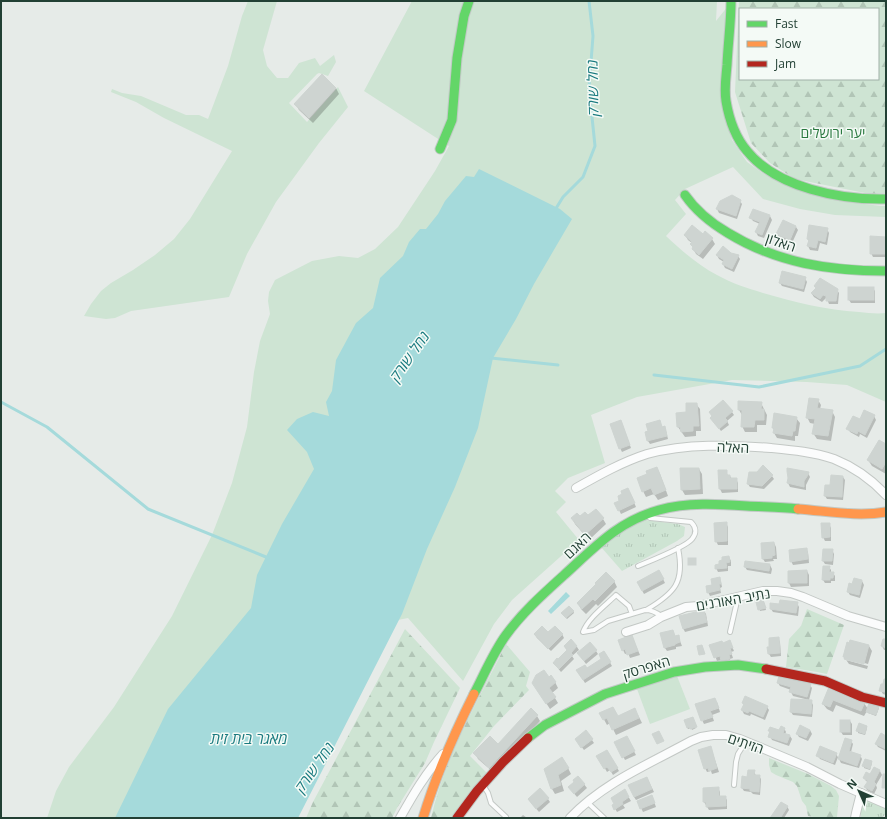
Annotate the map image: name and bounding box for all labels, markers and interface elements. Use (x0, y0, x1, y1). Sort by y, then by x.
legend (739, 8, 879, 80)
text: Fast (775, 15, 798, 32)
text: Slow (775, 35, 802, 52)
text: Jam (774, 55, 796, 72)
water label: נחל שורק (582, 59, 603, 118)
park label: יער ירושלים (801, 123, 865, 142)
street label: האלון (763, 228, 799, 256)
water label: נחל שורק (384, 327, 434, 386)
street label: האלה (716, 437, 750, 457)
street label: האגם (559, 527, 595, 563)
street label: נתיב האורנים (694, 583, 772, 615)
street label: האפרסק (620, 651, 672, 683)
water label: מאגר בית זית (210, 728, 287, 748)
street label: הזיתים (725, 728, 767, 758)
water label: נחל שורק (289, 738, 339, 797)
north arrow (839, 771, 879, 811)
text: N (843, 775, 860, 792)

